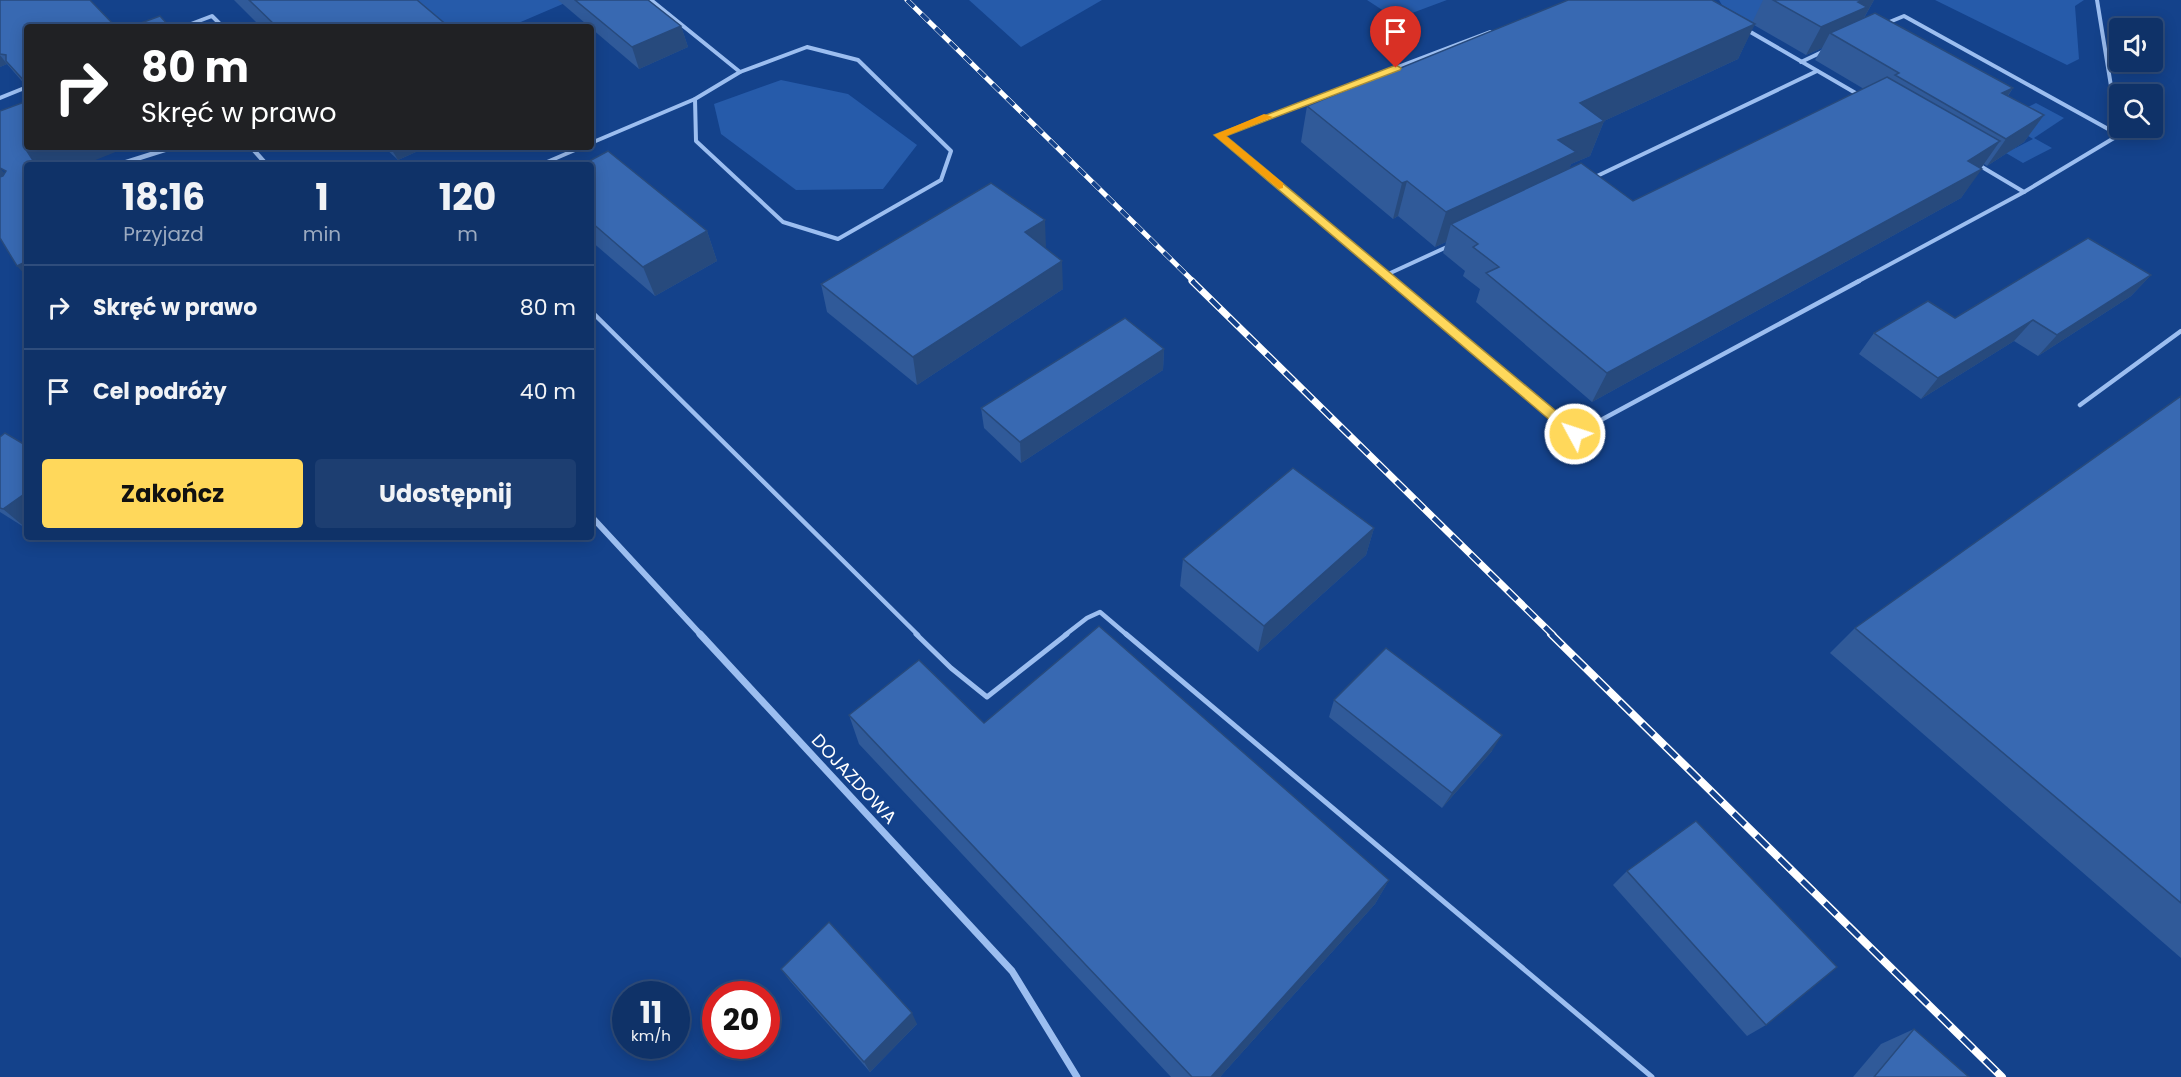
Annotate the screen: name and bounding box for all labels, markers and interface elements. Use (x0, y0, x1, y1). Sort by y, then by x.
pin (1370, 6, 1421, 68)
icon: arrive (1379, 15, 1412, 48)
map controls (2109, 18, 2163, 138)
button: sound (2109, 18, 2163, 72)
text: 80 m (141, 38, 249, 97)
icon: right (42, 48, 120, 126)
button: search (2109, 84, 2163, 138)
text: Skręć w prawo (141, 94, 337, 131)
text: 18:16 (122, 172, 205, 223)
text: 1 (315, 172, 329, 223)
text: 120 (439, 172, 496, 223)
text: Przyjazd (123, 220, 204, 248)
text: min (303, 220, 341, 248)
text: m (457, 220, 478, 248)
icon: right (42, 291, 75, 324)
text: Skręć w prawo (93, 292, 257, 323)
text: 80 m (520, 292, 576, 323)
icon: arrive (42, 375, 75, 408)
text: Cel podróży (93, 376, 227, 407)
text: 40 m (520, 376, 576, 407)
position arrow (1543, 402, 1607, 466)
button: Zakończ (42, 459, 303, 528)
button: Udostępnij (315, 459, 576, 528)
street label: DOJAZDOWA (806, 728, 903, 829)
speed limit sign: 20 (702, 981, 780, 1059)
text: 11 (640, 991, 662, 1034)
text: km/h (631, 1025, 671, 1046)

